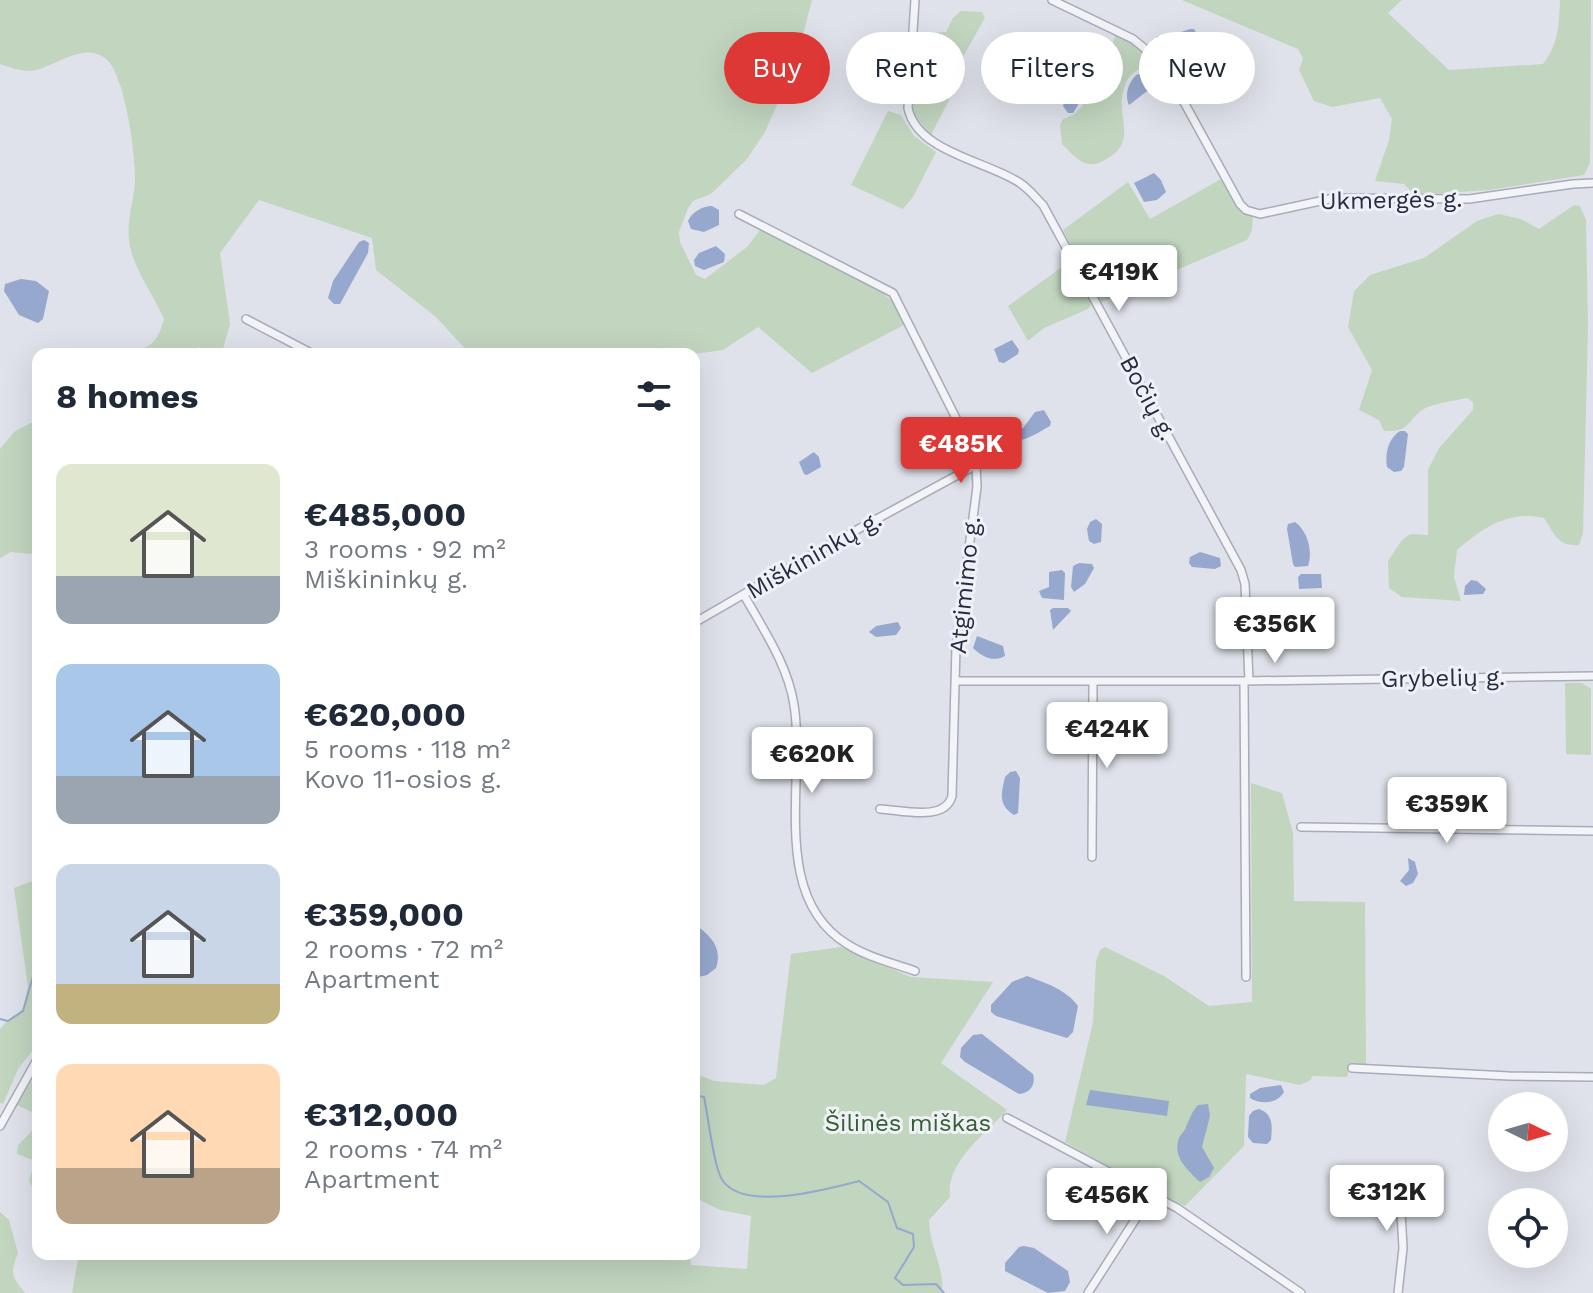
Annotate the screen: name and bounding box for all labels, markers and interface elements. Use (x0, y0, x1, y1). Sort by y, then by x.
chip: Buy (724, 32, 830, 104)
chip: Rent (846, 32, 965, 104)
chip: Filters (981, 32, 1123, 104)
chip: New (1139, 32, 1255, 104)
street label: Ukmergės g. (1319, 185, 1463, 215)
pin: €419K (1063, 245, 1175, 313)
text: €419K (1079, 256, 1159, 286)
street label: Bočių g. (1114, 351, 1182, 445)
icon: filters (632, 374, 676, 418)
text: 8 homes (56, 376, 198, 416)
pin: €485K (905, 417, 1017, 485)
text: €485K (919, 428, 1003, 458)
text: €485,000 (304, 494, 466, 534)
icon: home (120, 496, 216, 592)
street label: Miškininkų g. (741, 505, 887, 605)
street label: Atgimimo g. (944, 515, 986, 655)
text: 3 rooms · 92 m² (304, 534, 506, 564)
text: Miškininkų g. (304, 564, 468, 594)
pin: €356K (1219, 597, 1331, 665)
text: €356K (1234, 608, 1316, 638)
street label: Grybelių g. (1381, 663, 1505, 693)
text: €620,000 (304, 694, 466, 734)
icon: home (120, 696, 216, 792)
pin: €424K (1051, 702, 1163, 770)
text: €424K (1065, 713, 1149, 743)
pin: €620K (756, 727, 868, 795)
text: 5 rooms · 118 m² (304, 734, 510, 764)
text: €620K (770, 738, 854, 768)
text: Kovo 11-osios g. (304, 764, 502, 794)
pin: €359K (1391, 777, 1503, 845)
text: €359K (1406, 788, 1488, 818)
text: €359,000 (304, 894, 464, 934)
icon: home (120, 896, 216, 992)
text: 2 rooms · 72 m² (304, 934, 503, 964)
text: Apartment (304, 964, 440, 994)
north arrow (1488, 1092, 1568, 1172)
map controls (1488, 1092, 1568, 1268)
text: €312,000 (304, 1094, 458, 1134)
icon: home (120, 1096, 216, 1192)
park label: Šilinės miškas (825, 1109, 991, 1137)
text: 2 rooms · 74 m² (304, 1134, 502, 1164)
text: Apartment (304, 1164, 440, 1194)
pin: €312K (1331, 1165, 1443, 1233)
pin: €456K (1051, 1168, 1163, 1236)
text: €312K (1348, 1176, 1426, 1206)
text: €456K (1065, 1179, 1149, 1209)
button: locate (1488, 1188, 1568, 1268)

